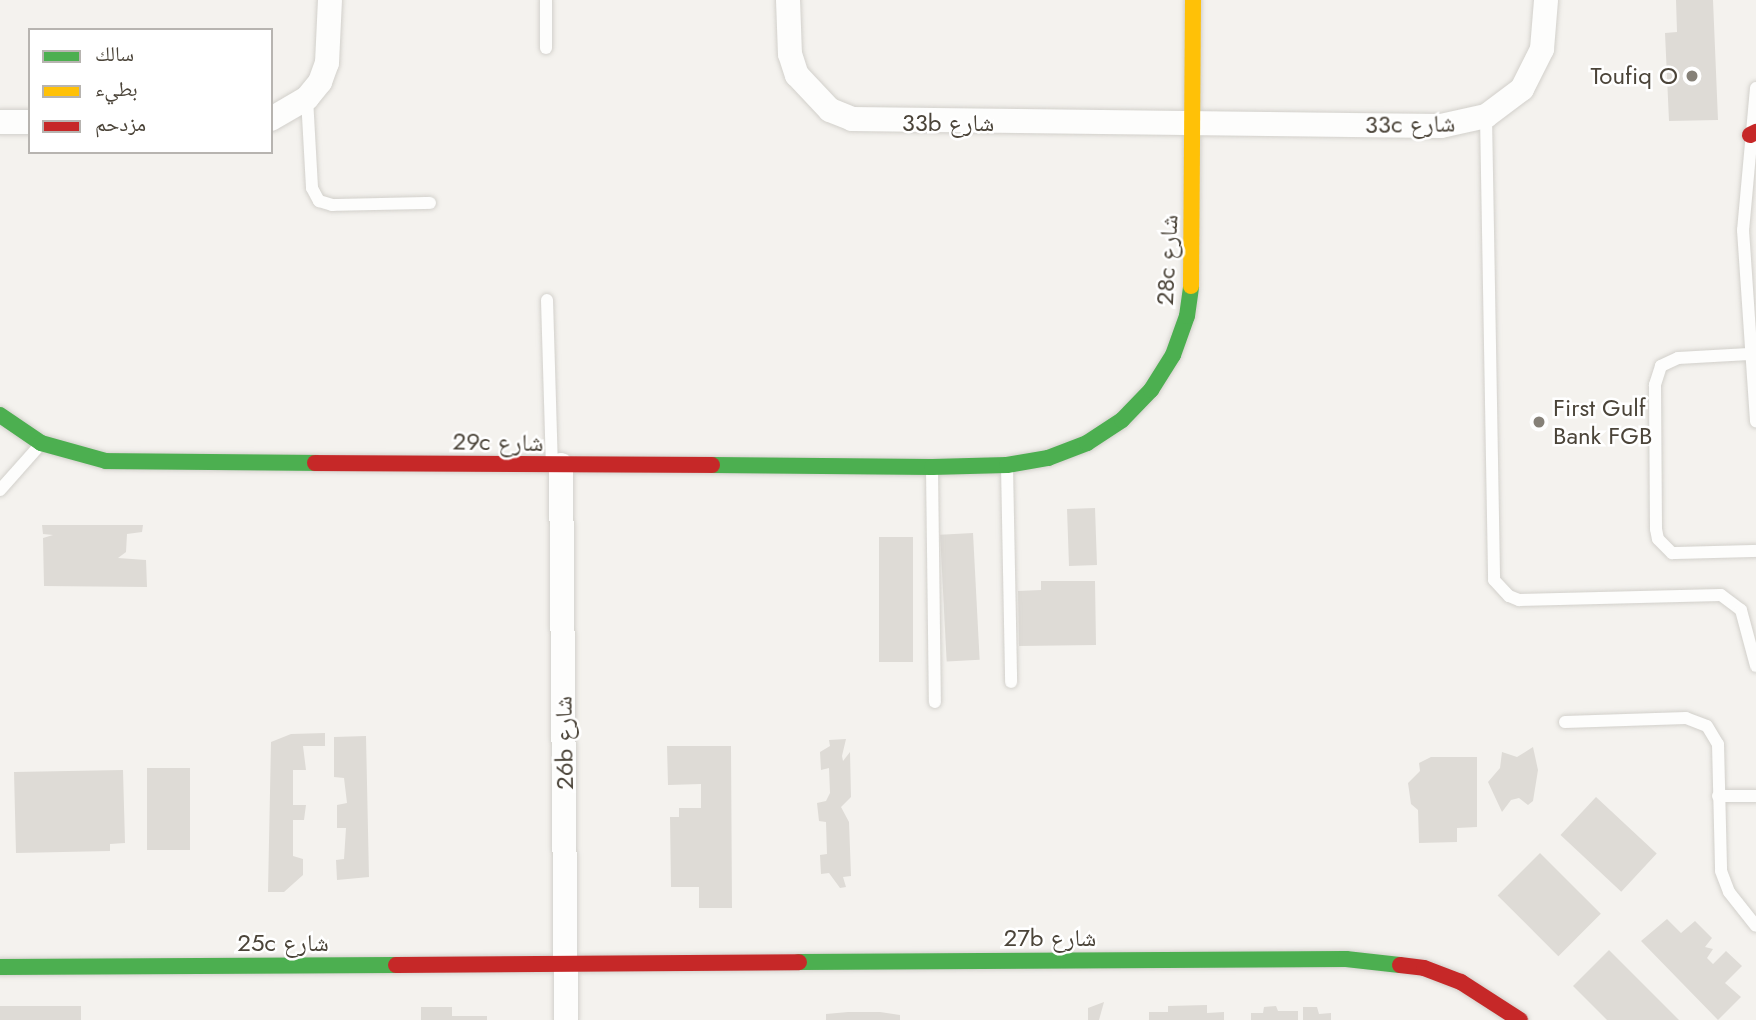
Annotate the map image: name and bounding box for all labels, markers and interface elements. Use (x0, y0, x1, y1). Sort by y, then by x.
legend (28, 28, 273, 154)
text: سالك (95, 39, 134, 69)
place label: Toufiq O (1591, 62, 1678, 90)
marker: Toufiq O (1684, 68, 1700, 84)
text: بطيء (95, 74, 138, 104)
text: مزدحم (95, 109, 146, 139)
street label: 33b شارع (902, 109, 994, 137)
street label: 33c شارع (1365, 109, 1455, 139)
street label: 28c شارع (1150, 214, 1184, 306)
place label: First Gulf Bank FGB (1553, 394, 1652, 450)
marker: First Gulf Bank FGB (1531, 414, 1547, 430)
street label: 29c شارع (452, 427, 544, 457)
street label: 26b شارع (549, 696, 579, 790)
street label: 27b شارع (1004, 924, 1096, 952)
street label: 25c شارع (237, 929, 329, 957)

